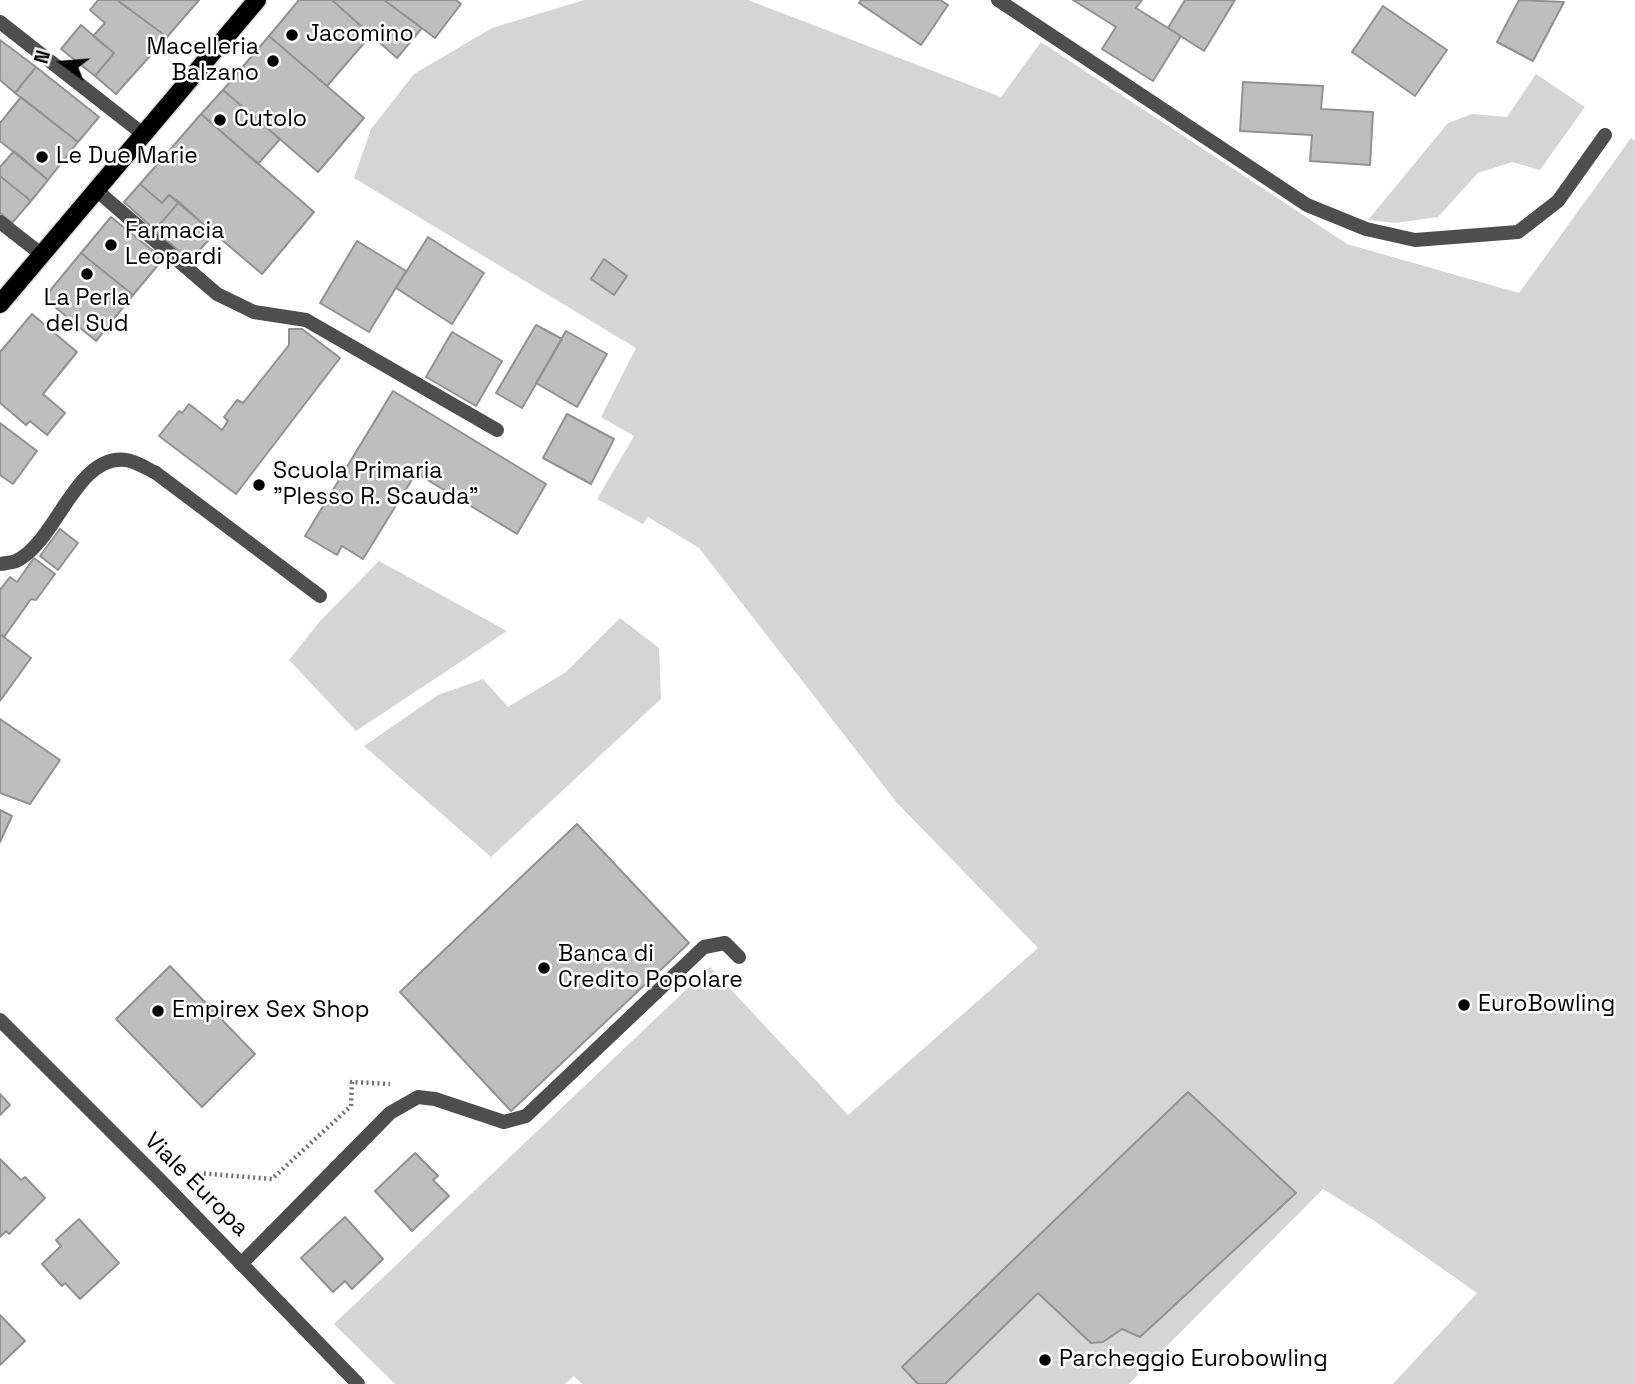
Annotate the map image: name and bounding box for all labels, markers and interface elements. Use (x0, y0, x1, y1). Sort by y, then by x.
place label: Jacomino (306, 21, 414, 49)
marker: Jacomino (284, 27, 300, 43)
north arrow (28, 28, 98, 98)
place label: Macelleria Balzano (146, 34, 259, 88)
text: N (29, 48, 56, 67)
marker: Macelleria Balzano (265, 53, 281, 69)
place label: Cutolo (234, 106, 307, 134)
marker: Cutolo (212, 112, 228, 128)
place label: Le Due Marie (56, 143, 198, 171)
marker: Le Due Marie (34, 149, 50, 165)
place label: Farmacia Leopardi (125, 218, 224, 272)
marker: Farmacia Leopardi (103, 237, 119, 253)
marker: La Perla del Sud (79, 266, 95, 282)
place label: La Perla del Sud (44, 285, 130, 339)
place label: Scuola Primaria "Plesso R. Scauda" (273, 458, 479, 512)
marker: Scuola Primaria "Plesso R. Scauda" (251, 477, 267, 493)
place label: Banca di Credito Popolare (558, 941, 743, 995)
marker: Banca di Credito Popolare (536, 960, 552, 976)
place label: EuroBowling (1478, 991, 1615, 1019)
place label: Empirex Sex Shop (172, 997, 370, 1025)
marker: EuroBowling (1456, 997, 1472, 1013)
marker: Empirex Sex Shop (150, 1003, 166, 1019)
street label: Viale Europa (138, 1127, 254, 1243)
place label: Parcheggio Eurobowling (1059, 1346, 1328, 1374)
marker: Parcheggio Eurobowling (1037, 1352, 1053, 1368)

